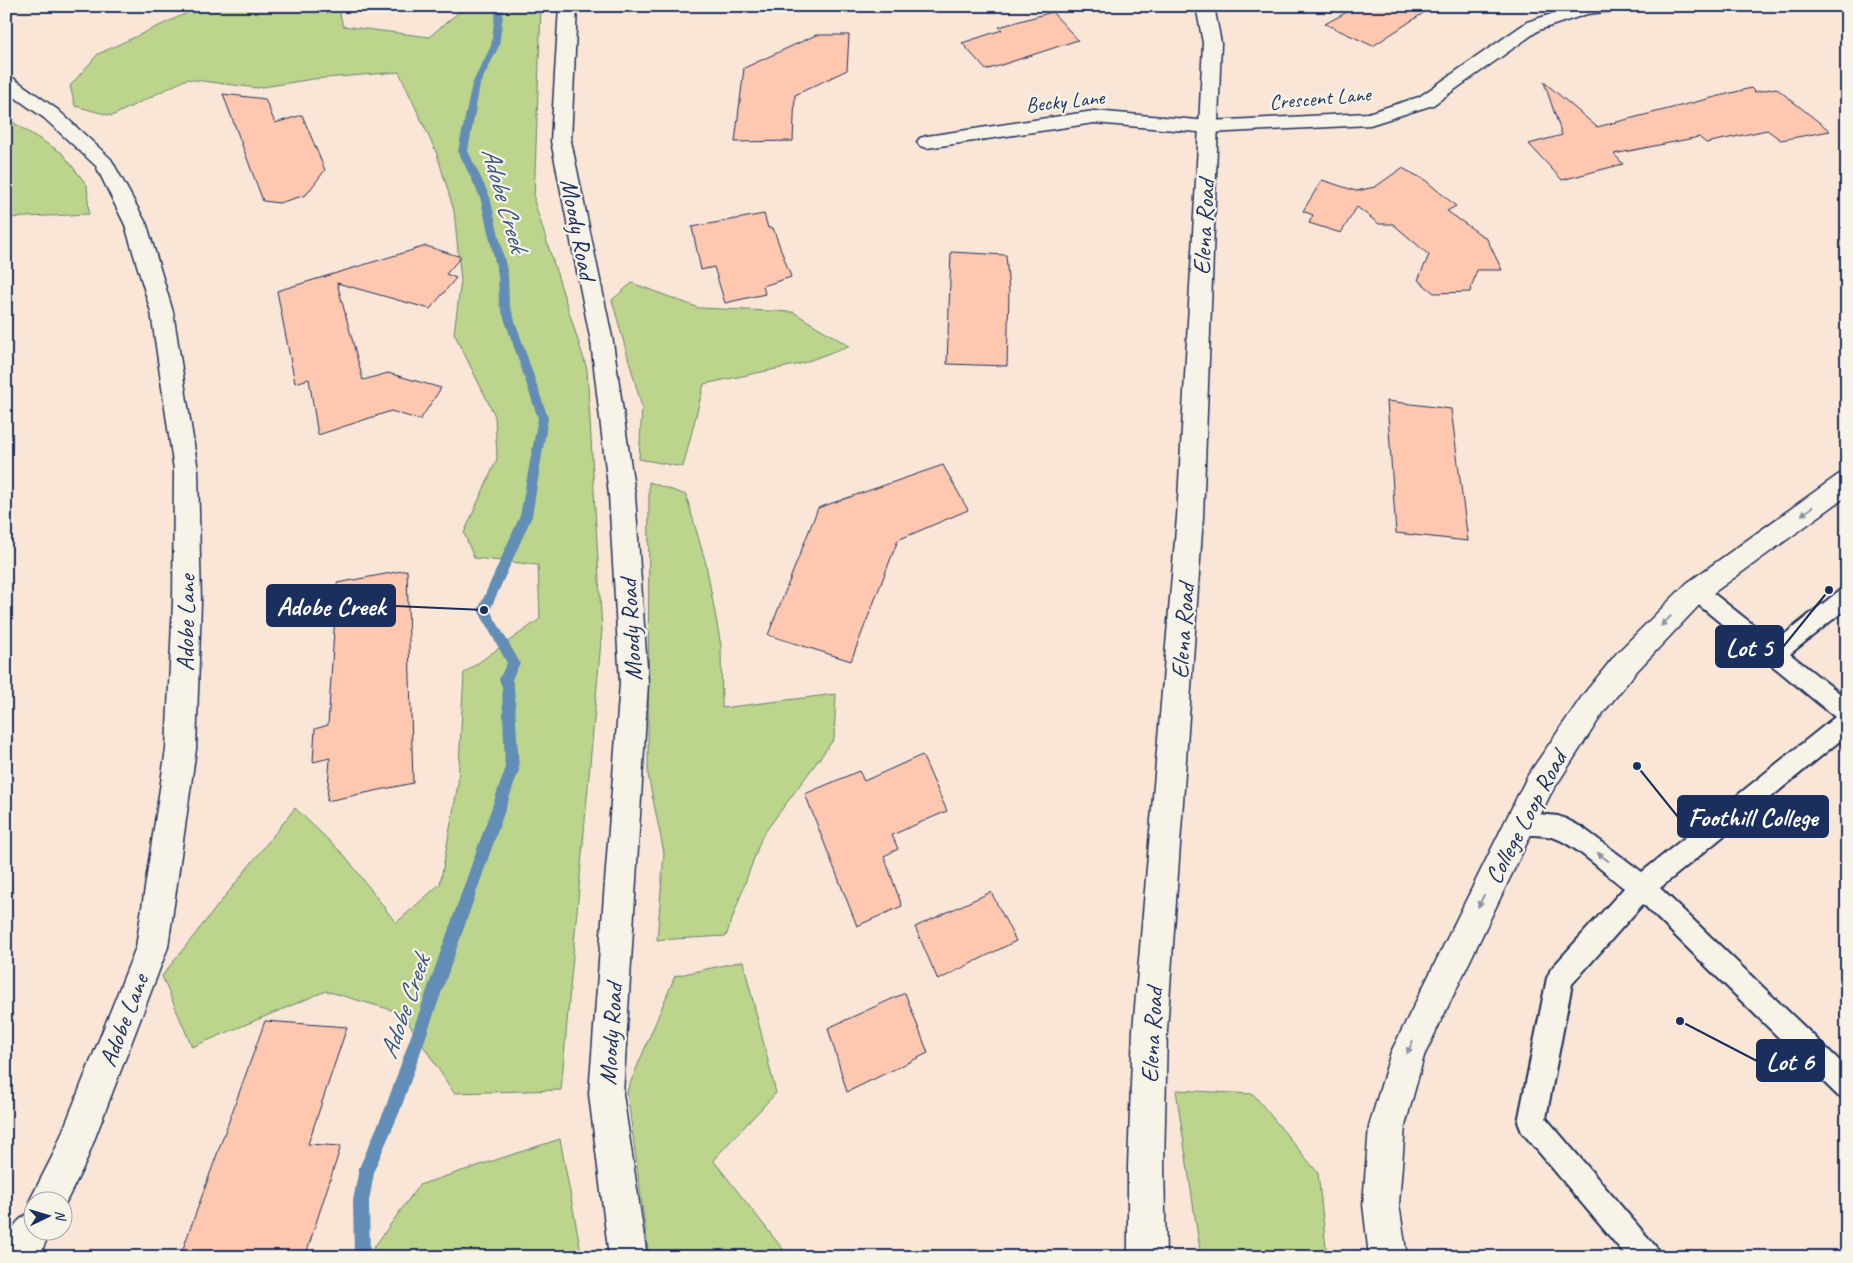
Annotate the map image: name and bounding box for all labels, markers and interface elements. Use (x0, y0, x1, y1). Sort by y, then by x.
street label: Crescent Lane (1268, 80, 1374, 115)
street label: Becky Lane (1024, 84, 1107, 118)
water label: Adobe Creek (474, 143, 536, 259)
street label: Elena Road (1186, 175, 1223, 276)
street label: Moody Road (553, 176, 604, 285)
one-way arrow (1800, 506, 1814, 516)
street label: Adobe Lane (169, 573, 203, 672)
street label: Moody Road (612, 575, 650, 682)
street label: Elena Road (1164, 579, 1203, 680)
callout: Adobe Creek (267, 585, 395, 626)
text: Adobe Creek (277, 590, 388, 623)
one-way arrow (1660, 615, 1672, 627)
callout: Lot 5 (1716, 626, 1783, 667)
text: Lot 5 (1726, 631, 1775, 664)
street label: College Loop Road (1477, 742, 1576, 889)
callout: Foothill College (1678, 796, 1828, 837)
text: Foothill College (1688, 801, 1820, 834)
one-way arrow (1596, 852, 1610, 862)
one-way arrow (1476, 894, 1484, 908)
water label: Adobe Creek (372, 947, 439, 1063)
street label: Adobe Lane (92, 968, 157, 1071)
street label: Moody Road (591, 979, 631, 1086)
street label: Elena Road (1134, 983, 1171, 1084)
one-way arrow (1406, 1040, 1414, 1054)
callout: Lot 6 (1757, 1040, 1824, 1081)
text: Lot 6 (1766, 1045, 1816, 1078)
north arrow (22, 1190, 72, 1240)
text: N (52, 1210, 70, 1222)

